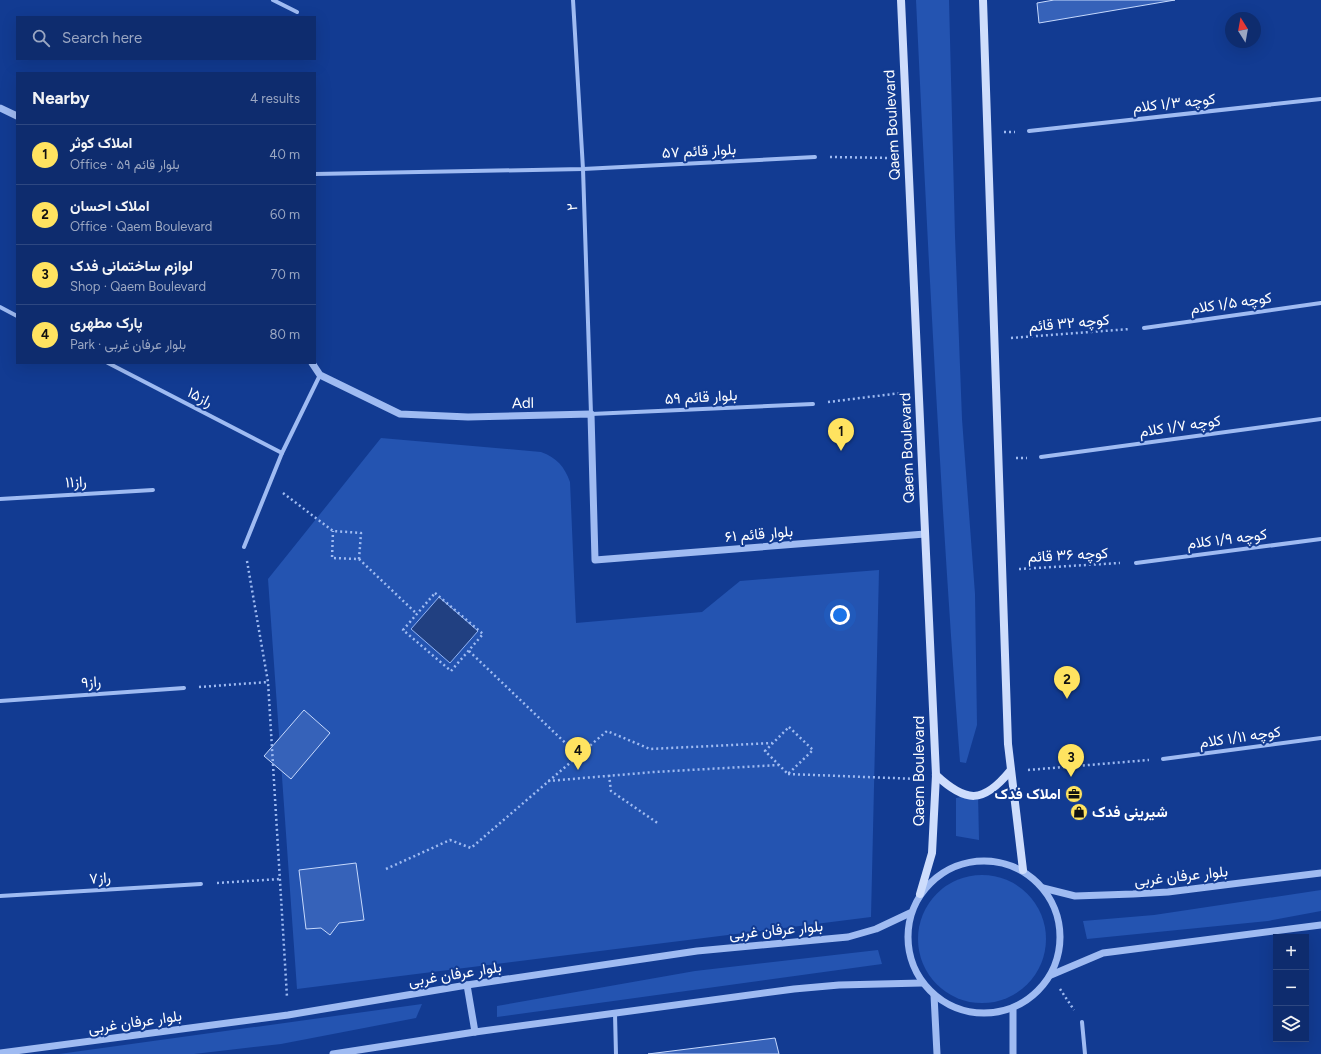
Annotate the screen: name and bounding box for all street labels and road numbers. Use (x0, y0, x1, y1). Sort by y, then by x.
street label: Qaem Boulevard (880, 69, 904, 181)
street label: کوچه ۱/۳ کلام (1132, 90, 1217, 117)
street label: بلوار قائم ۵۷ (661, 140, 737, 163)
street label: ۲ (563, 203, 581, 211)
street label: کوچه ۱/۵ کلام (1189, 288, 1273, 319)
street label: کوچه ۳۲ قائم (1028, 310, 1111, 337)
street label: راز۱۵ (184, 383, 216, 411)
street label: بلوار قائم ۵۹ (664, 386, 738, 409)
street label: Qaem Boulevard (896, 392, 918, 504)
street label: Adl (512, 394, 534, 412)
street label: کوچه ۱/۷ کلام (1138, 411, 1222, 442)
street label: راز۱۱ (65, 472, 87, 492)
street label: بلوار قائم ۶۱ (724, 522, 794, 547)
street label: کوچه ۱/۹ کلام (1186, 525, 1269, 554)
street label: کوچه ۳۶ قائم (1027, 544, 1109, 567)
street label: راز۹ (80, 672, 102, 692)
street label: Qaem Boulevard (910, 716, 928, 826)
street label: کوچه ۱/۱۱ کلام (1198, 722, 1282, 753)
street label: بلوار عرفان غربی (1133, 862, 1229, 891)
street label: راز۷ (89, 868, 111, 888)
street label: بلوار عرفان غربی (728, 917, 824, 944)
street label: بلوار عرفان غربی (407, 958, 503, 991)
street label: بلوار عرفان غربی (87, 1007, 183, 1038)

